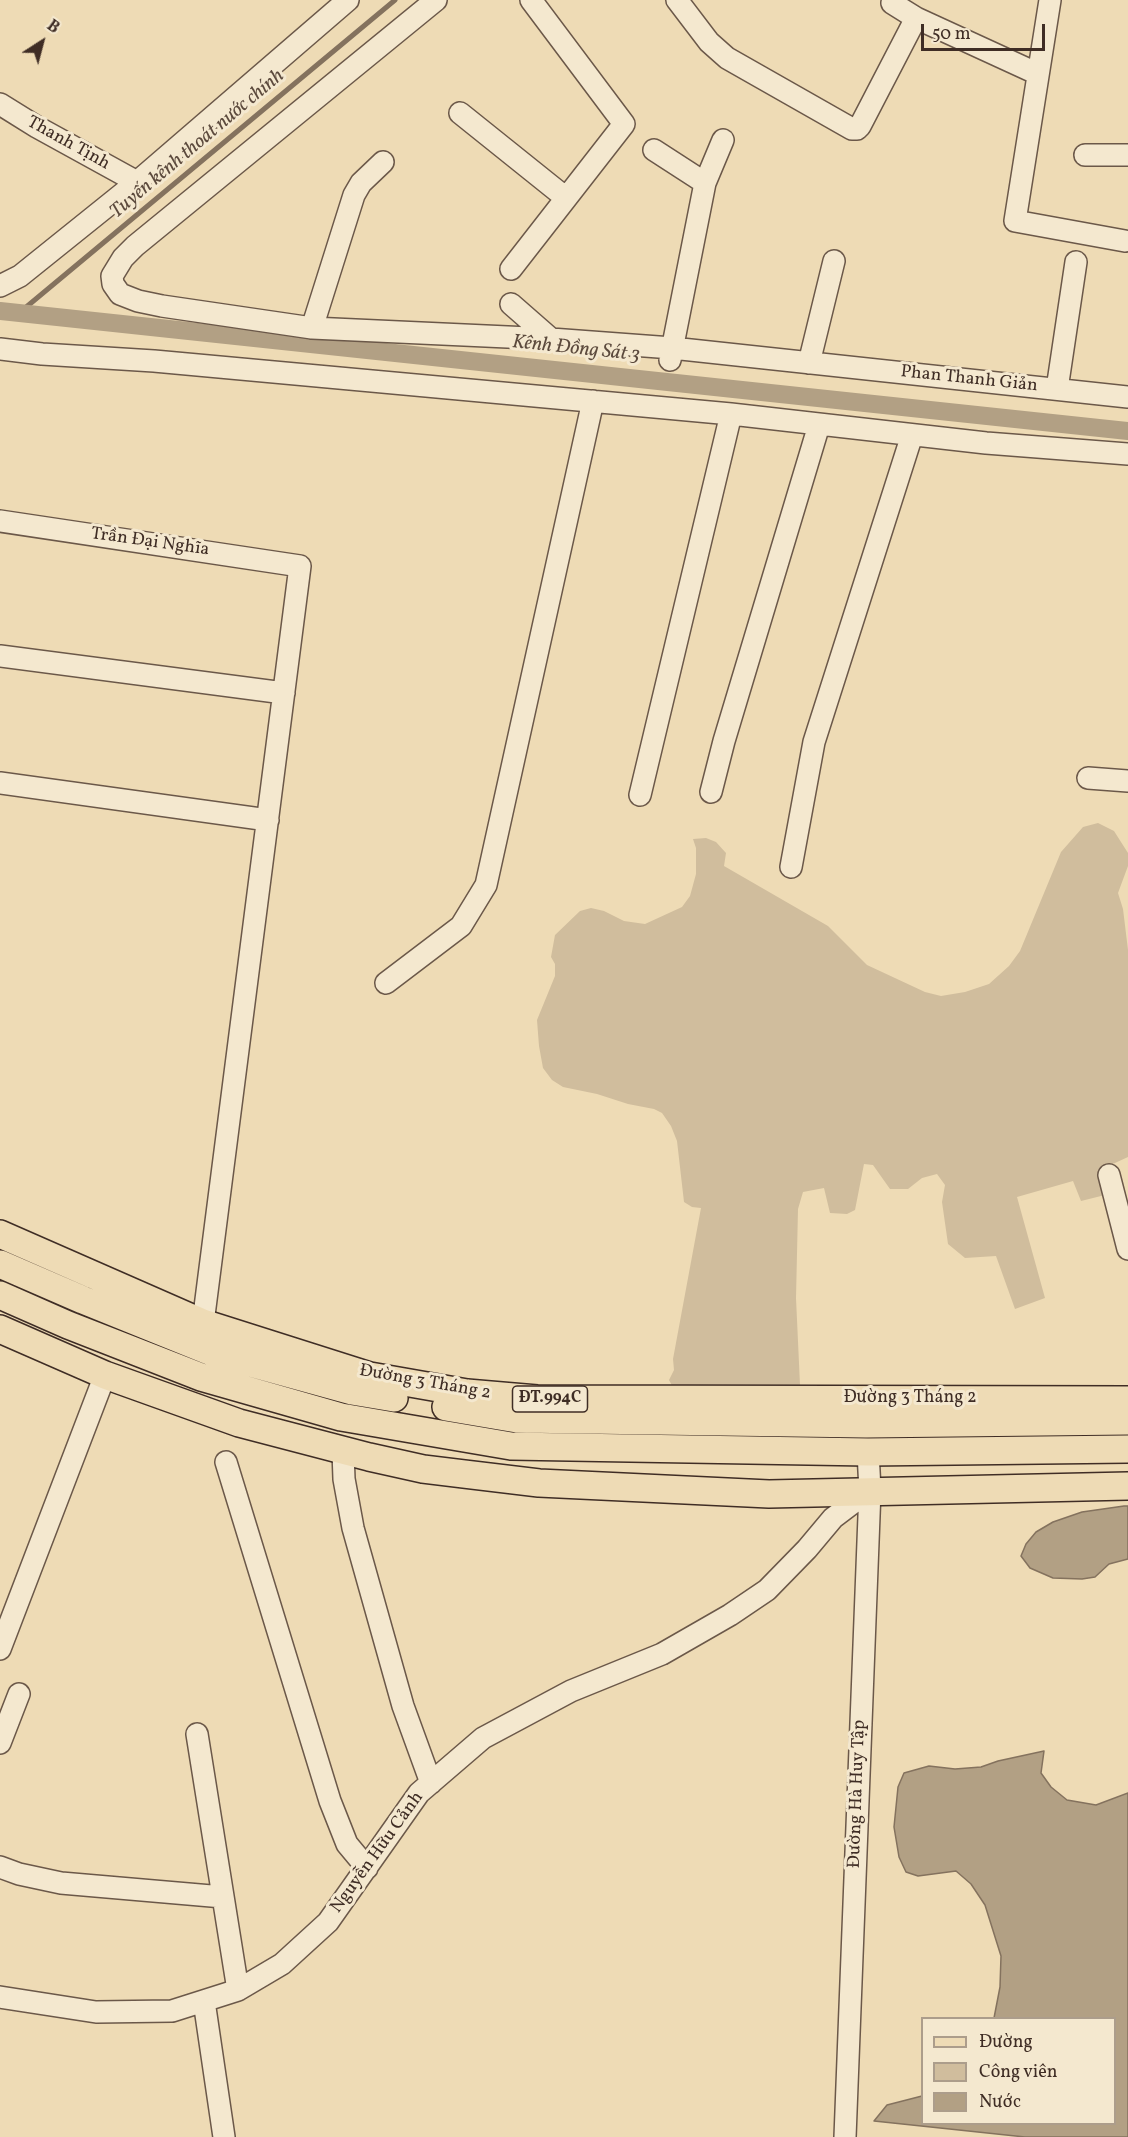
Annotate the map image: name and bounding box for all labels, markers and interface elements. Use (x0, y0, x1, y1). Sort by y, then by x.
north arrow (12, 12, 72, 72)
scale bar (924, 12, 1048, 50)
text: B (42, 15, 63, 39)
text: 50 m (932, 22, 971, 47)
water label: Tuyến kênh thoát nước chính (106, 65, 290, 225)
street label: Thanh Tịnh (23, 112, 113, 176)
water label: Kênh Đồng Sát 3 (511, 331, 641, 369)
street label: Phan Thanh Giản (899, 362, 1039, 398)
street label: Trần Đại Nghĩa (89, 524, 211, 562)
street label: Đường 3 Tháng 2 (358, 1361, 492, 1405)
road number: ĐT.994C (512, 1386, 588, 1412)
street label: Đường 3 Tháng 2 (843, 1388, 977, 1410)
street label: Đường Hà Huy Tập (845, 1719, 871, 1869)
street label: Nguyễn Hữu Cảnh (327, 1788, 429, 1918)
legend (921, 2017, 1116, 2125)
text: Đường (979, 2030, 1033, 2055)
text: Công viên (979, 2060, 1058, 2085)
text: Nước (979, 2090, 1021, 2115)

